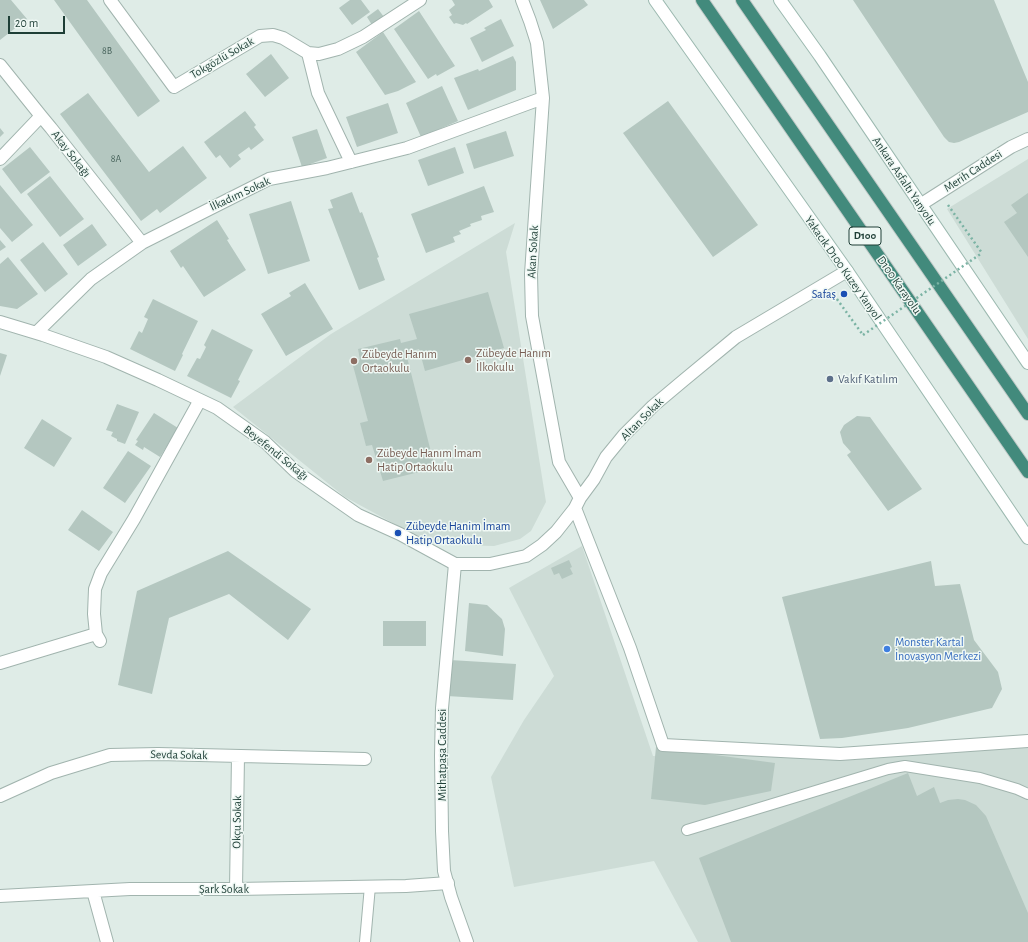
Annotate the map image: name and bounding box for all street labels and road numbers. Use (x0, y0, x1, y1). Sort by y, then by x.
street label: Tokgözlü Sokak (188, 34, 256, 82)
street label: Akay Sokağı (48, 128, 94, 180)
street label: Ankara Asfaltı Yanyolu (869, 134, 939, 228)
street label: Merih Caddesi (941, 147, 1005, 195)
street label: İlkadım Sokak (207, 174, 273, 214)
street label: Yakacık D100 Kuzey Yanyol (802, 213, 884, 323)
street label: Akan Sokak (524, 225, 542, 279)
road number: D100 (849, 227, 881, 245)
street label: D100 Karayolu (874, 253, 924, 317)
street label: Altan Sokak (618, 395, 666, 443)
street label: Beyefendi Sokağı (241, 422, 311, 484)
street label: Mithatpaşa Caddesi (435, 709, 449, 801)
street label: Sevda Sokak (150, 747, 208, 763)
street label: Okçu Sokak (229, 795, 245, 849)
street label: Şark Sokak (199, 882, 249, 896)

